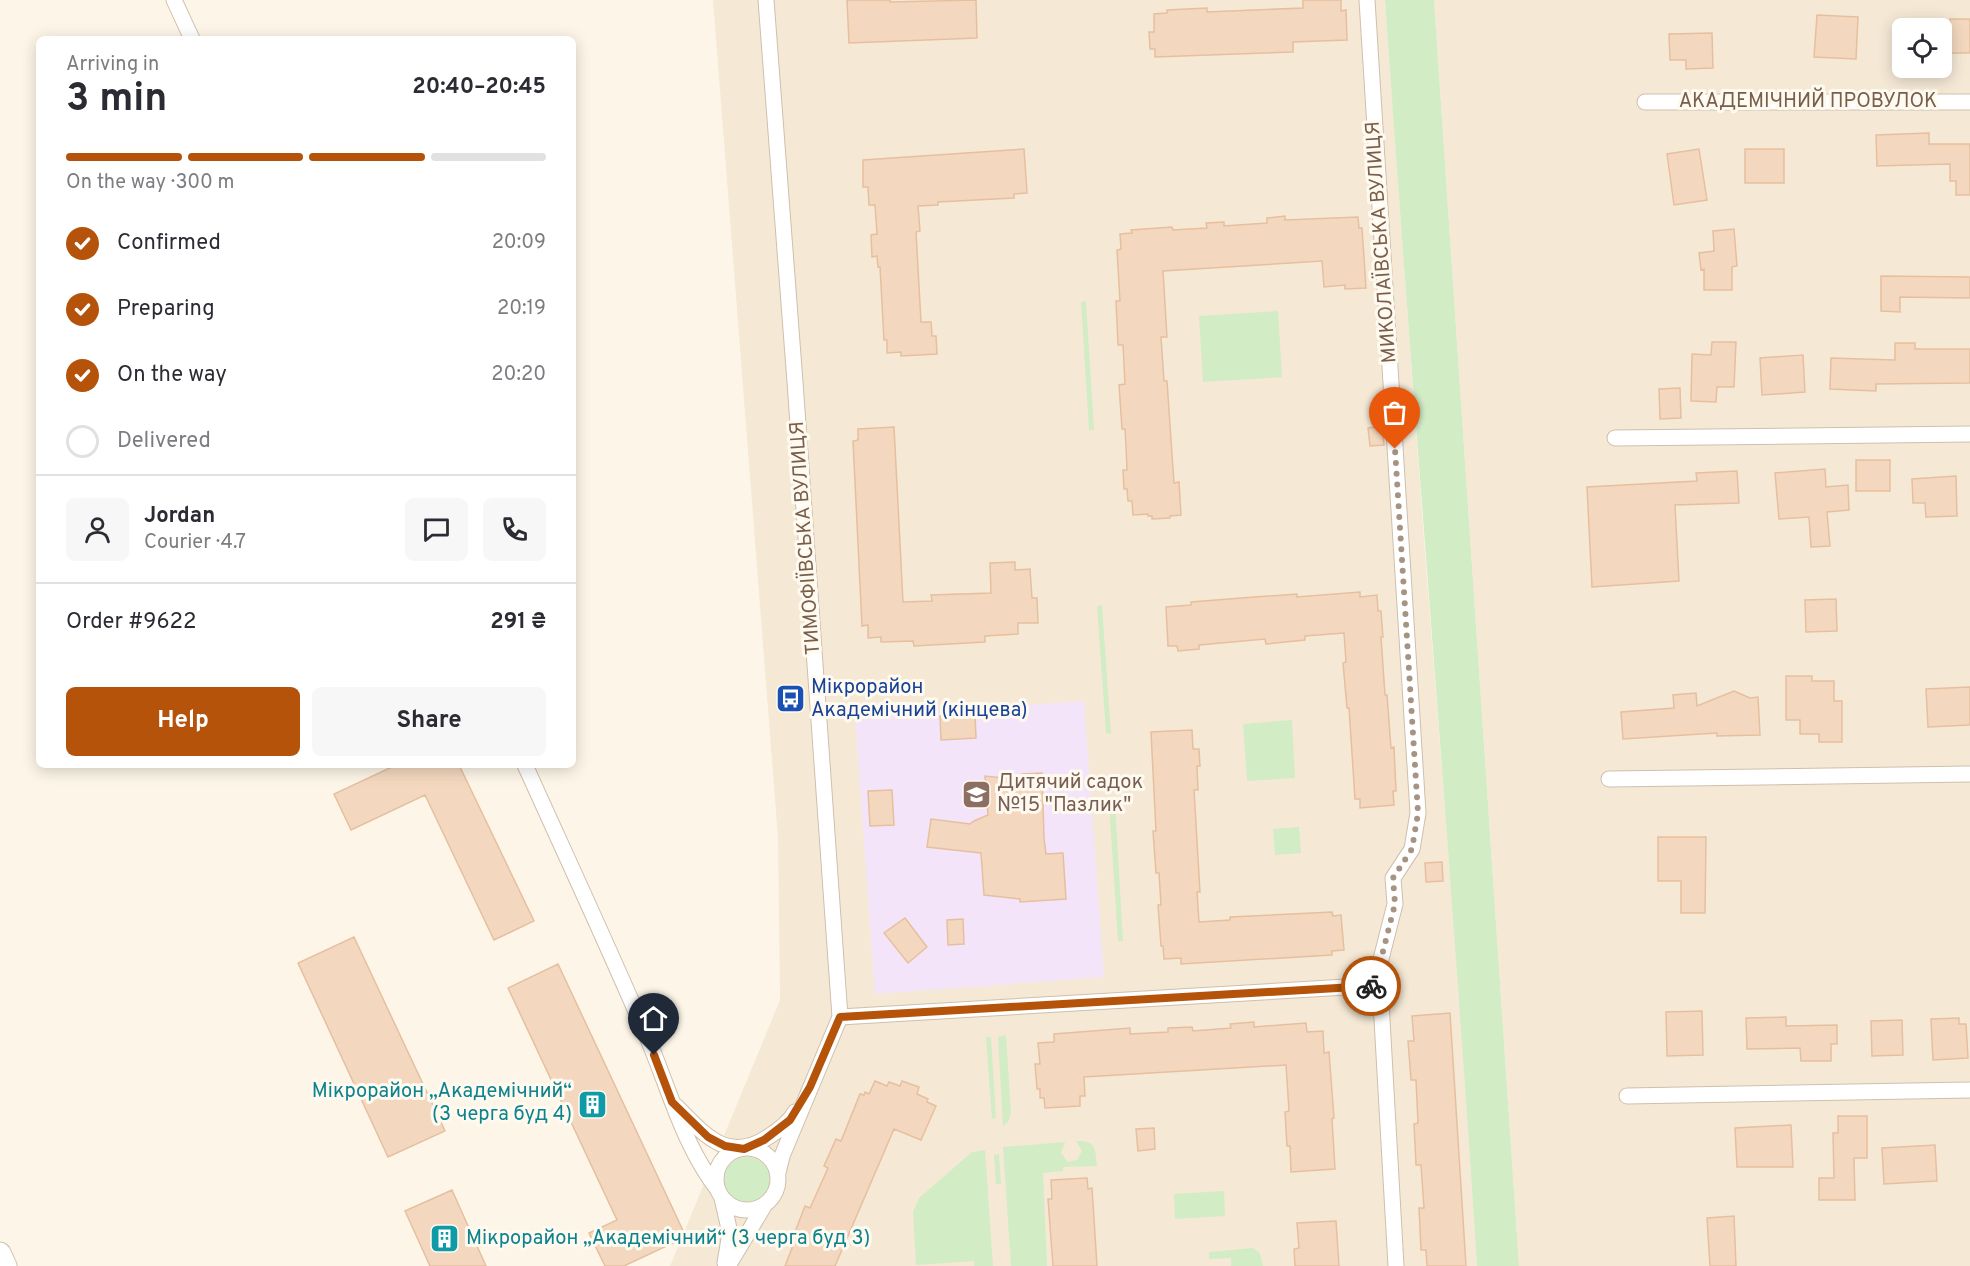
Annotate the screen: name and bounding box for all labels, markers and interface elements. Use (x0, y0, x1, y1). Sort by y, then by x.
map controls (1892, 18, 1952, 78)
button: locate (1892, 18, 1952, 78)
text: Arriving in (66, 52, 159, 78)
text: 20:40–20:45 (412, 74, 546, 101)
text: 3 min (66, 76, 167, 125)
street label: АКАДЕМІЧНИЙ ПРОВУЛОК (1679, 87, 1937, 115)
street label: МИКОЛАЇВСЬКА ВУЛИЦЯ (1360, 120, 1403, 364)
text: On the way · 300 m (66, 170, 234, 196)
icon: check (66, 227, 99, 260)
text: Confirmed (117, 230, 221, 257)
text: 20:09 (492, 230, 546, 256)
icon: check (66, 293, 99, 326)
text: Preparing (117, 296, 215, 323)
text: 20:19 (497, 296, 546, 322)
icon: check (66, 359, 99, 392)
text: On the way (117, 362, 227, 389)
text: 20:20 (491, 362, 546, 388)
pin (1369, 387, 1420, 449)
icon: bag (1378, 396, 1411, 429)
street label: ТИМОФІЇВСЬКА ВУЛИЦЯ (784, 420, 827, 656)
text: Delivered (117, 428, 211, 455)
button: person (66, 498, 129, 561)
button: chat (405, 498, 468, 561)
button: phone (483, 498, 546, 561)
text: Jordan (144, 503, 215, 530)
text: Courier · 4.7 (144, 530, 246, 556)
text: Order #9622 (66, 609, 197, 636)
text: 291 ₴ (490, 609, 546, 636)
place label: Мікрорайон Академічний (кінцева) (811, 675, 1028, 724)
bus stop icon: Мікрорайон Академічний (кінцева) (774, 683, 806, 715)
button: Help (66, 687, 300, 756)
button: Share (312, 687, 546, 756)
place label: Дитячий садок №15 "Пазлик" (997, 770, 1143, 819)
school or university icon: Дитячий садок №15 "Пазлик" (960, 778, 992, 810)
courier (1341, 956, 1401, 1016)
icon: bike (1355, 970, 1388, 1003)
pin (628, 993, 679, 1055)
icon: home (637, 1002, 670, 1035)
place label: Мікрорайон „Академічний“ (3 черга буд 4) (312, 1079, 572, 1128)
building icon: Мікрорайон „Академічний“ (3 черга буд 4) (577, 1088, 609, 1120)
building icon: Мікрорайон „Академічний“ (3 черга буд 3) (429, 1223, 461, 1255)
place label: Мікрорайон „Академічний“ (3 черга буд 3) (466, 1226, 870, 1252)

